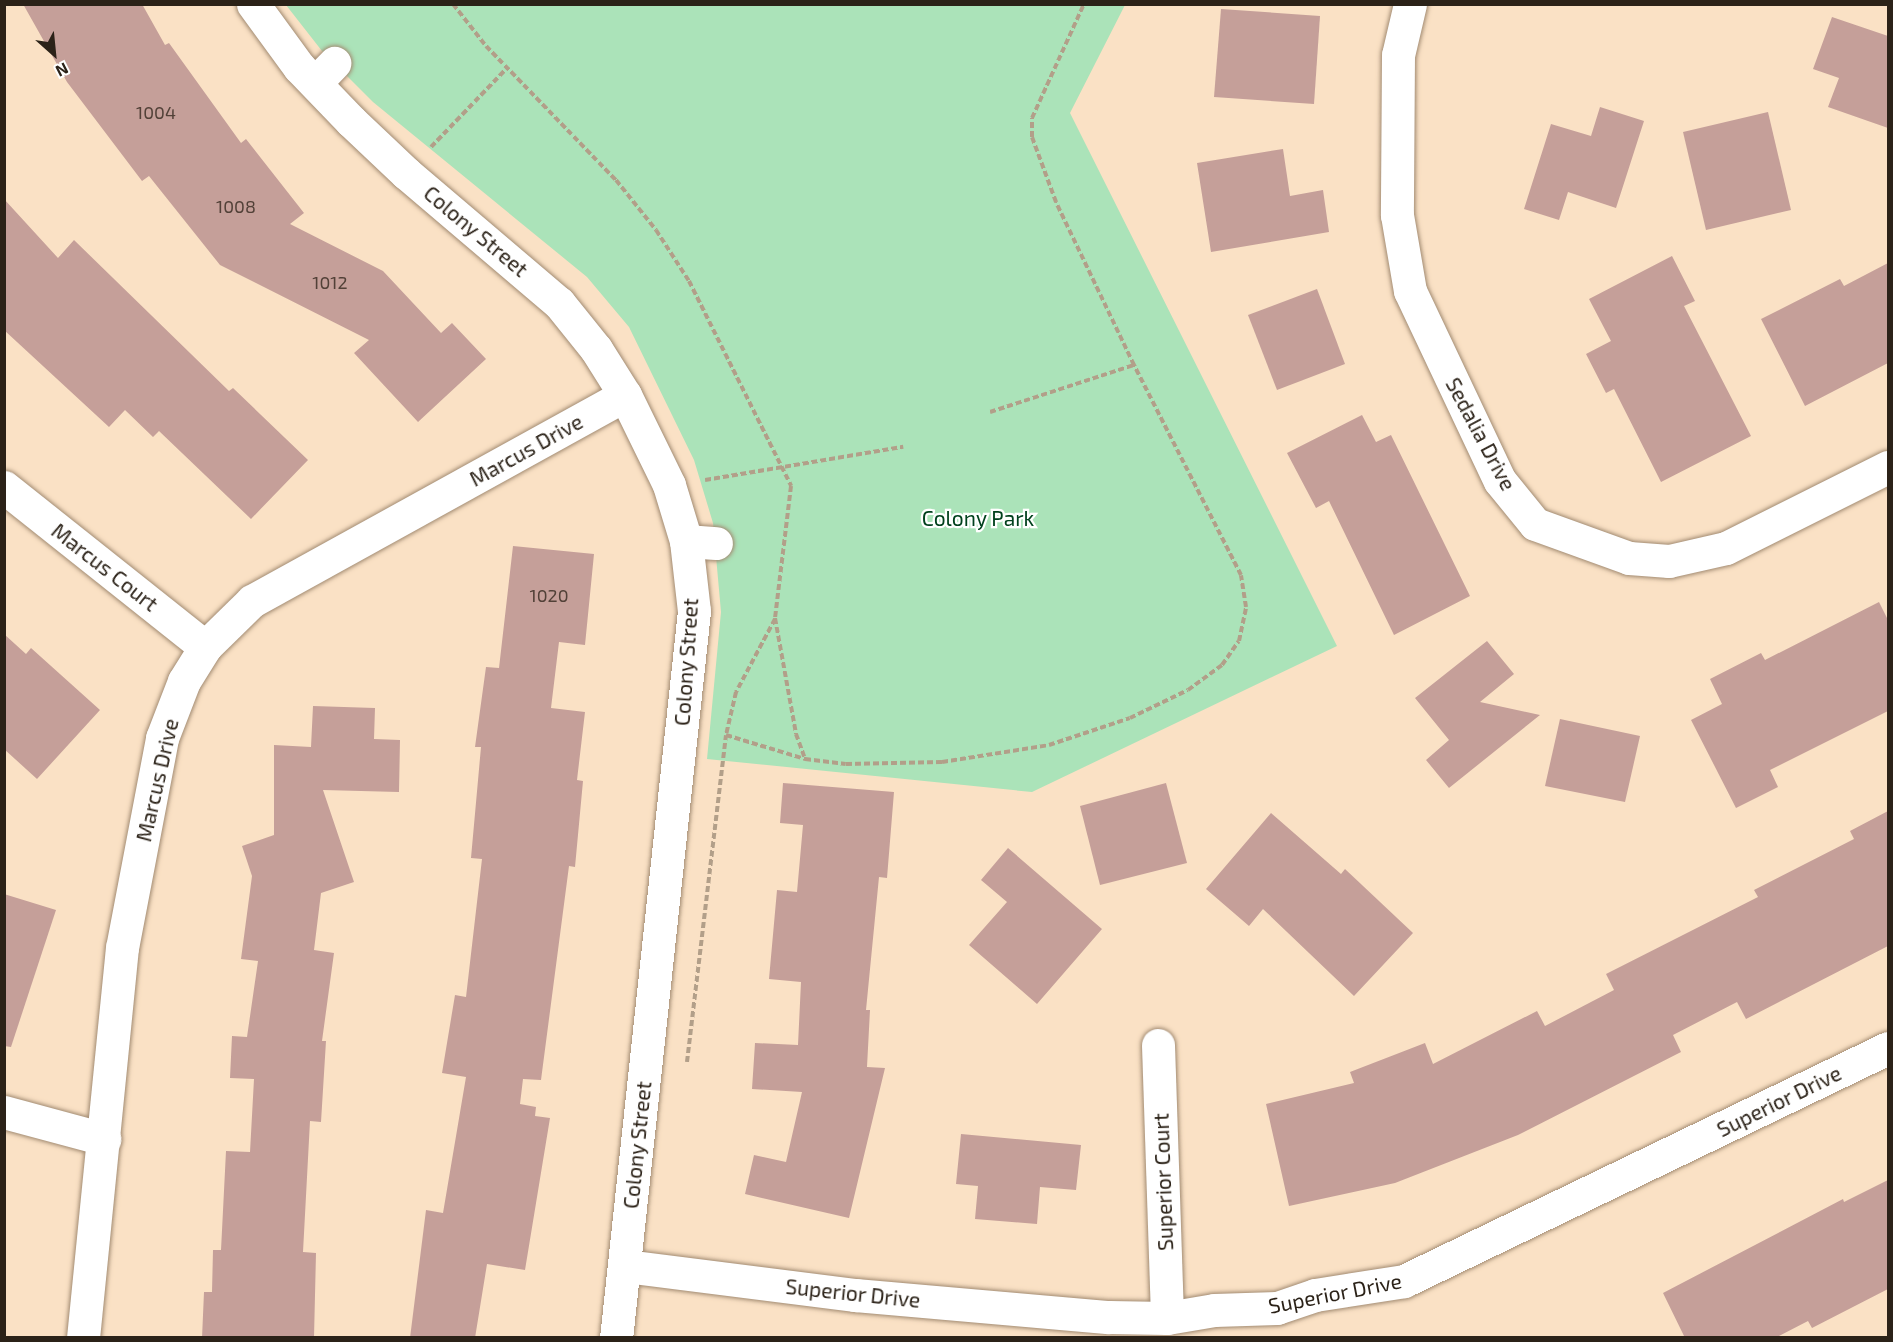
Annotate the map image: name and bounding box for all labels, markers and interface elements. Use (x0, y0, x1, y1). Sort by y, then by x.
north arrow (24, 24, 84, 84)
text: N (53, 59, 72, 82)
house number: 1004 (136, 101, 176, 123)
street label: Colony Street (419, 180, 533, 282)
house number: 1008 (216, 195, 256, 217)
house number: 1012 (312, 271, 348, 293)
street label: Sedalia Drive (1441, 373, 1521, 495)
street label: Marcus Drive (465, 409, 587, 491)
park label: Colony Park (921, 505, 1035, 531)
street label: Marcus Court (47, 518, 163, 616)
house number: 1020 (530, 584, 568, 606)
street label: Colony Street (669, 597, 703, 727)
street label: Marcus Drive (131, 716, 183, 844)
street label: Superior Drive (1712, 1060, 1846, 1142)
street label: Colony Street (618, 1080, 656, 1210)
street label: Superior Court (1148, 1113, 1178, 1251)
street label: Superior Drive (1266, 1268, 1404, 1318)
street label: Superior Drive (784, 1273, 922, 1313)

